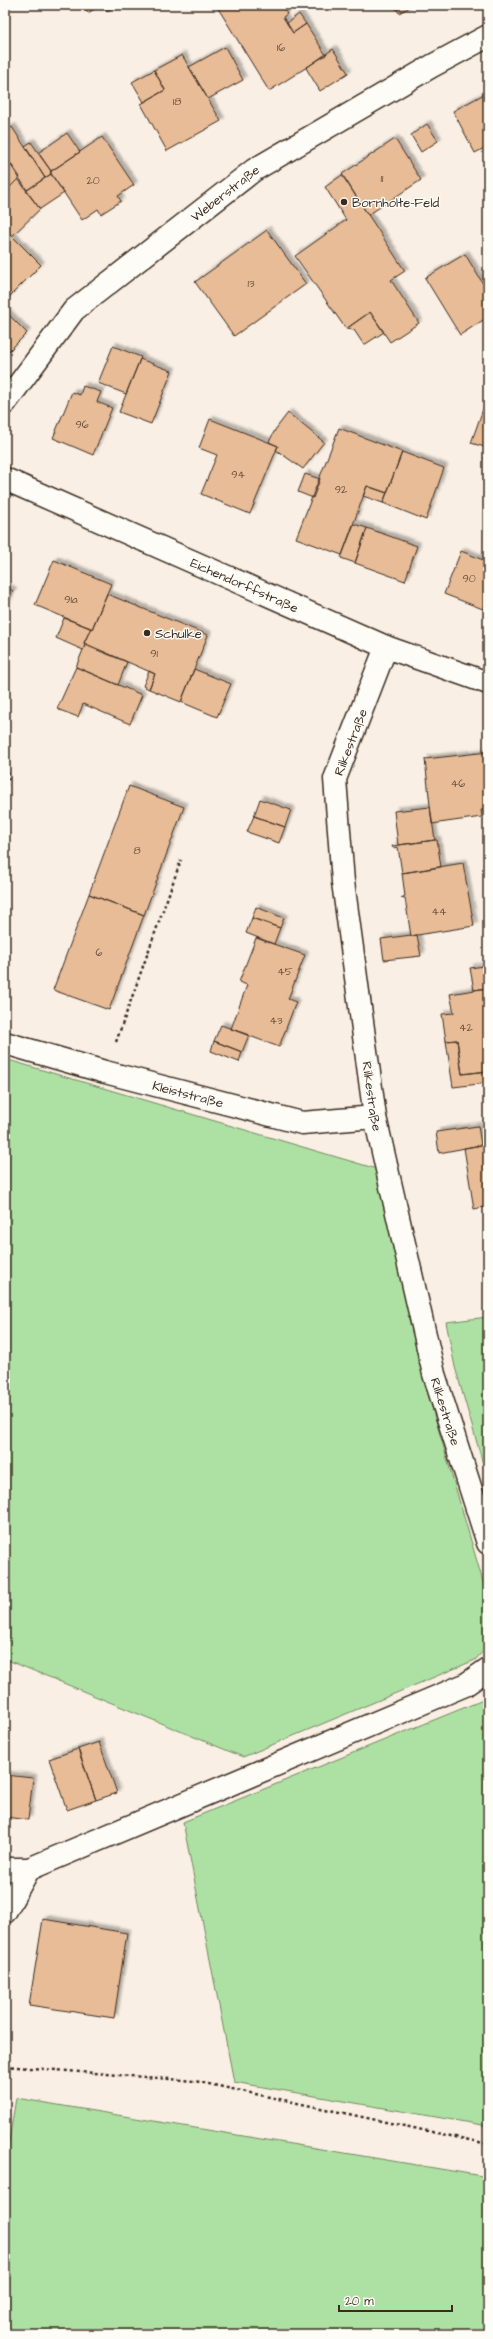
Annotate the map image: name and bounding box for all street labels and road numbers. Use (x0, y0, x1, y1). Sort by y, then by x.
street label: Weberstraße (187, 161, 263, 226)
street label: Eichendorffstraße (187, 554, 301, 617)
street label: Rilkestraße (330, 706, 372, 778)
street label: Rilkestraße (358, 1060, 386, 1133)
street label: Kleiststraße (150, 1077, 225, 1112)
street label: Rilkestraße (426, 1376, 464, 1448)

